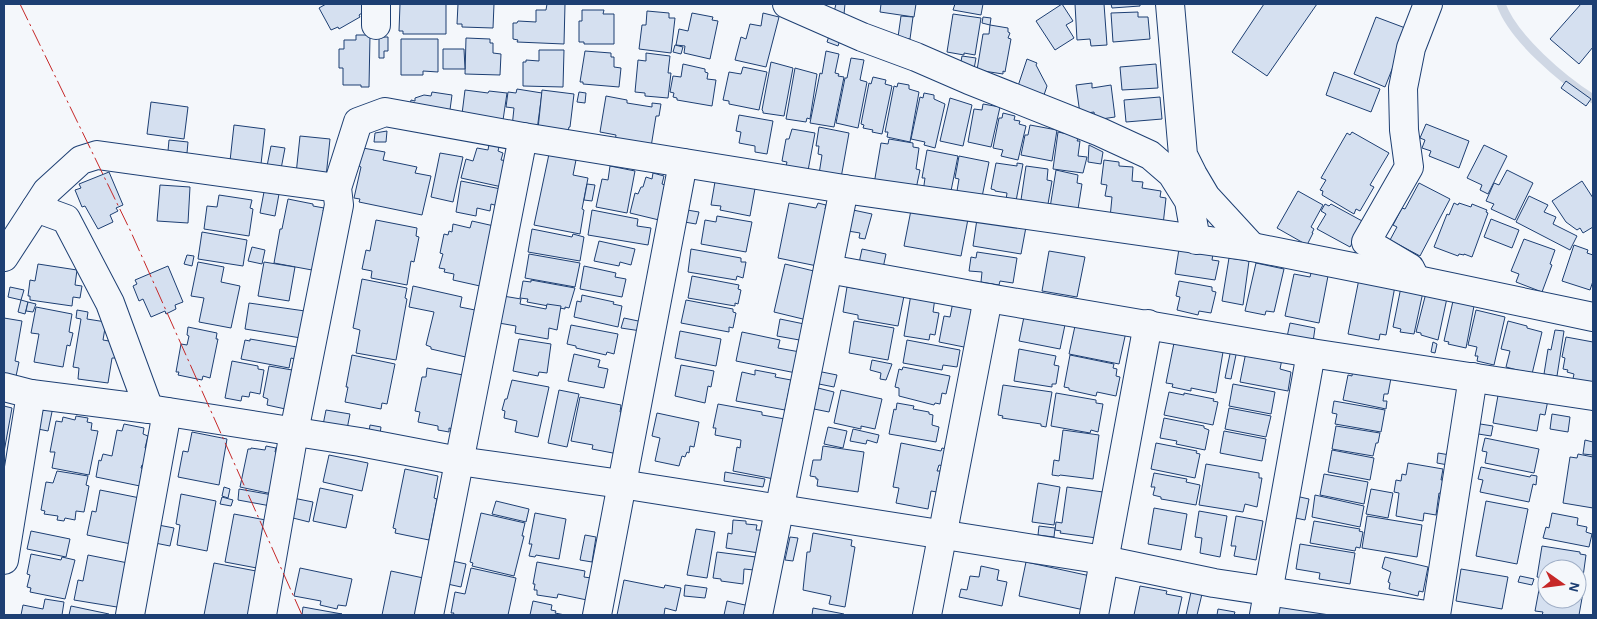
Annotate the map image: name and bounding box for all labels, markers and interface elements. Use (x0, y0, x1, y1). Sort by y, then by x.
north arrow (1537, 559, 1587, 609)
text: N (1566, 580, 1582, 593)

